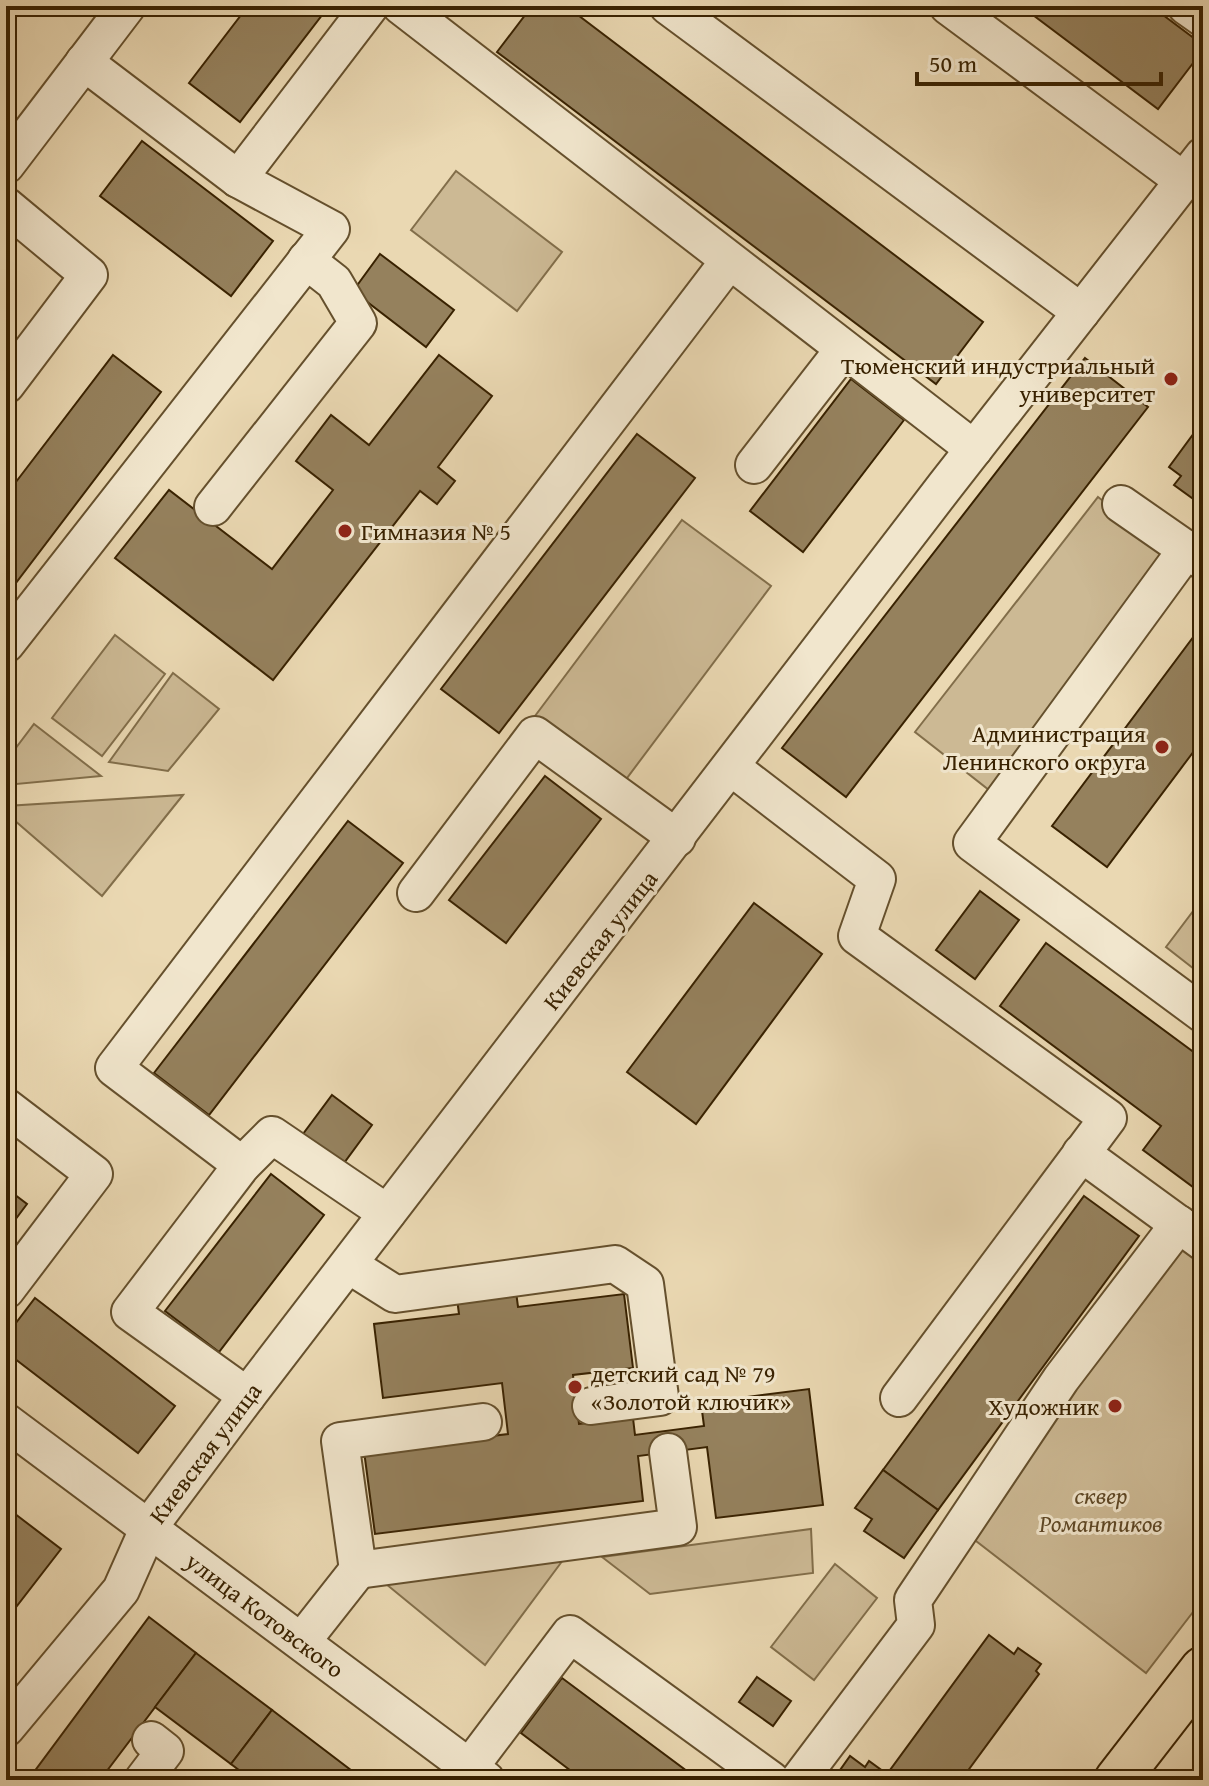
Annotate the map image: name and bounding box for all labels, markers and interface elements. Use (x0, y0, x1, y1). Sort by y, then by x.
scale bar (917, 36, 1161, 86)
text: 50 m (929, 46, 977, 81)
place label: Тюменский индустриальный университет (841, 348, 1155, 411)
marker: Тюменский индустриальный университет (1162, 370, 1180, 388)
place label: Гимназия № 5 (361, 514, 511, 549)
marker: Гимназия № 5 (336, 522, 354, 540)
place label: Администрация Ленинского округа (943, 716, 1147, 779)
marker: Администрация Ленинского округа (1153, 738, 1171, 756)
street label: Киевская улица (534, 862, 666, 1017)
place label: детский сад № 79 «Золотой ключик» (591, 1356, 791, 1419)
street label: Киевская улица (140, 1375, 270, 1531)
marker: детский сад № 79 «Золотой ключик» (566, 1378, 584, 1396)
place label: Художник (988, 1389, 1099, 1424)
marker: Художник (1106, 1397, 1124, 1415)
park label: сквер Романтиков (1038, 1478, 1163, 1541)
street label: улица Котовского (178, 1543, 352, 1686)

